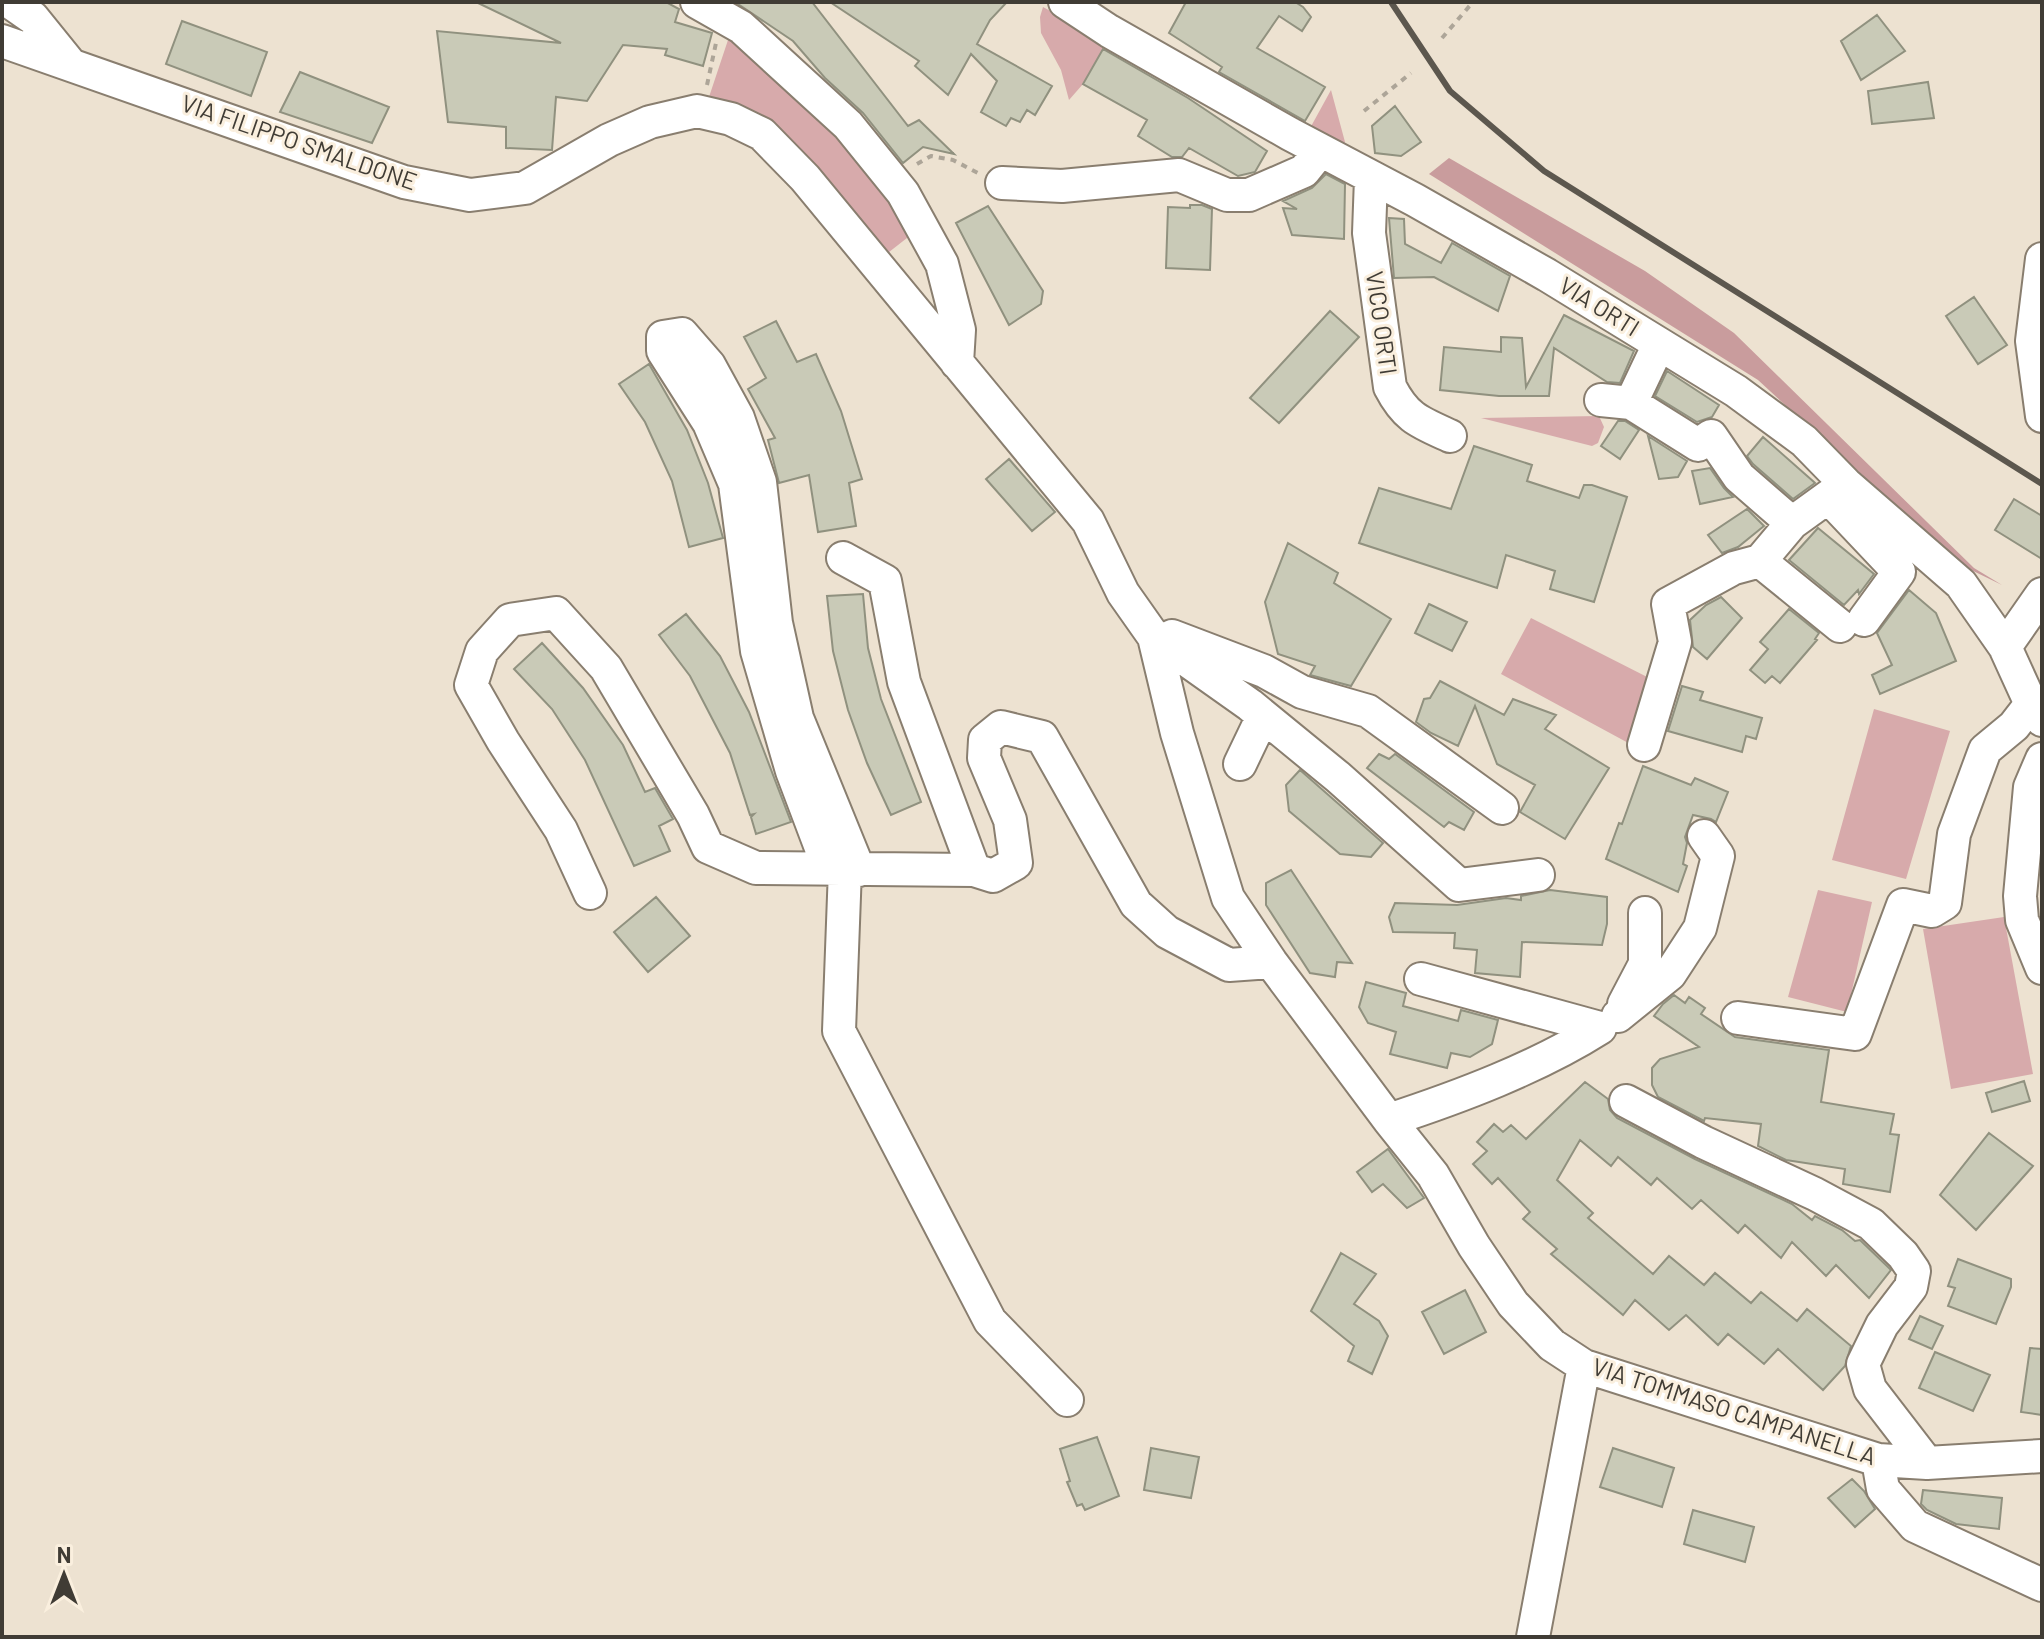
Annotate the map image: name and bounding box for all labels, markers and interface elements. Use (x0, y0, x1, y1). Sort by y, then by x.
street label: VIA FILIPPO SMALDONE (178, 88, 421, 196)
street label: VICO ORTI (1361, 269, 1404, 376)
street label: VIA ORTI (1554, 270, 1645, 342)
street label: VIA TOMMASO CAMPANELLA (1589, 1351, 1880, 1470)
north arrow (24, 1535, 104, 1615)
text: N (57, 1541, 71, 1567)

